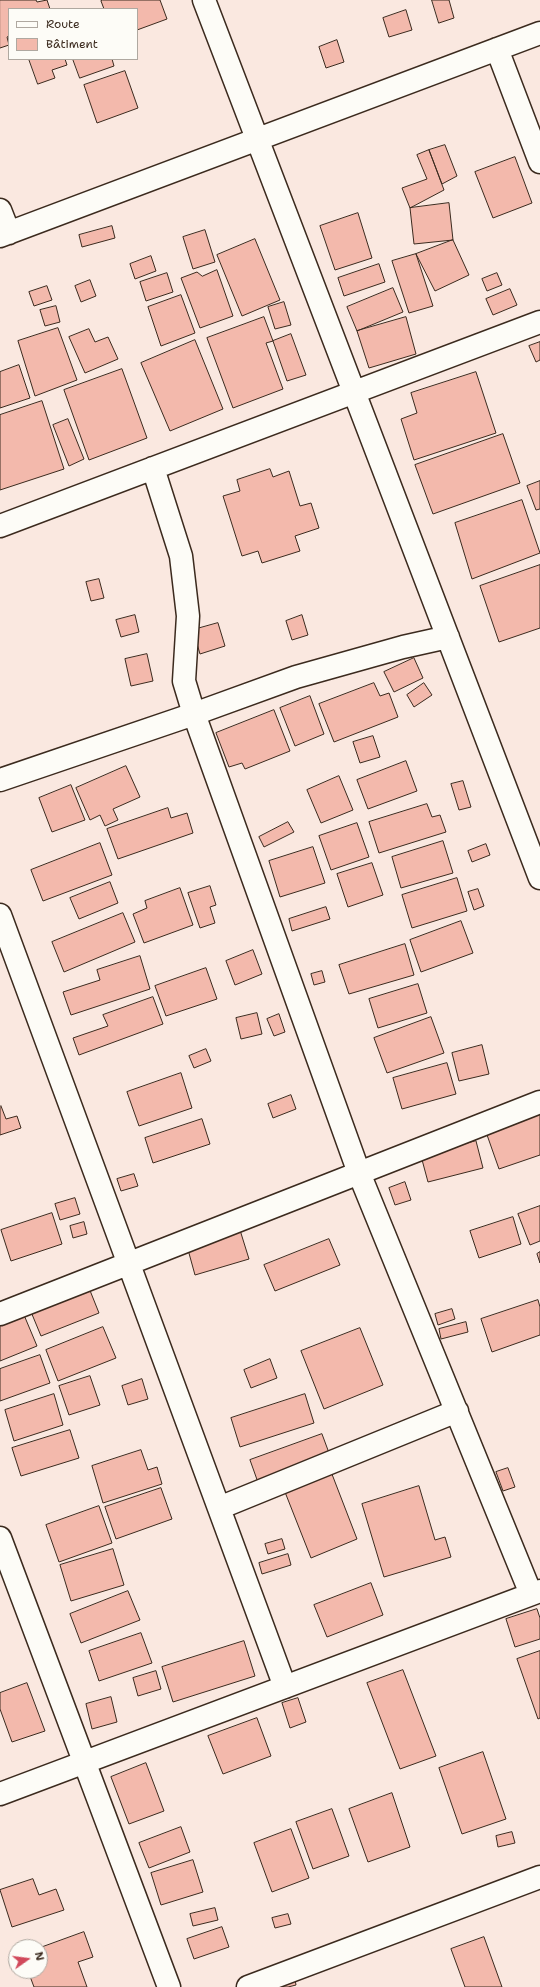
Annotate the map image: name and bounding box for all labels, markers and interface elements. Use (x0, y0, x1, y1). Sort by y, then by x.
legend (8, 8, 138, 60)
text: Route (46, 16, 80, 32)
text: Bâtiment (46, 36, 98, 52)
north arrow (8, 1939, 48, 1979)
text: N (31, 1950, 47, 1962)

